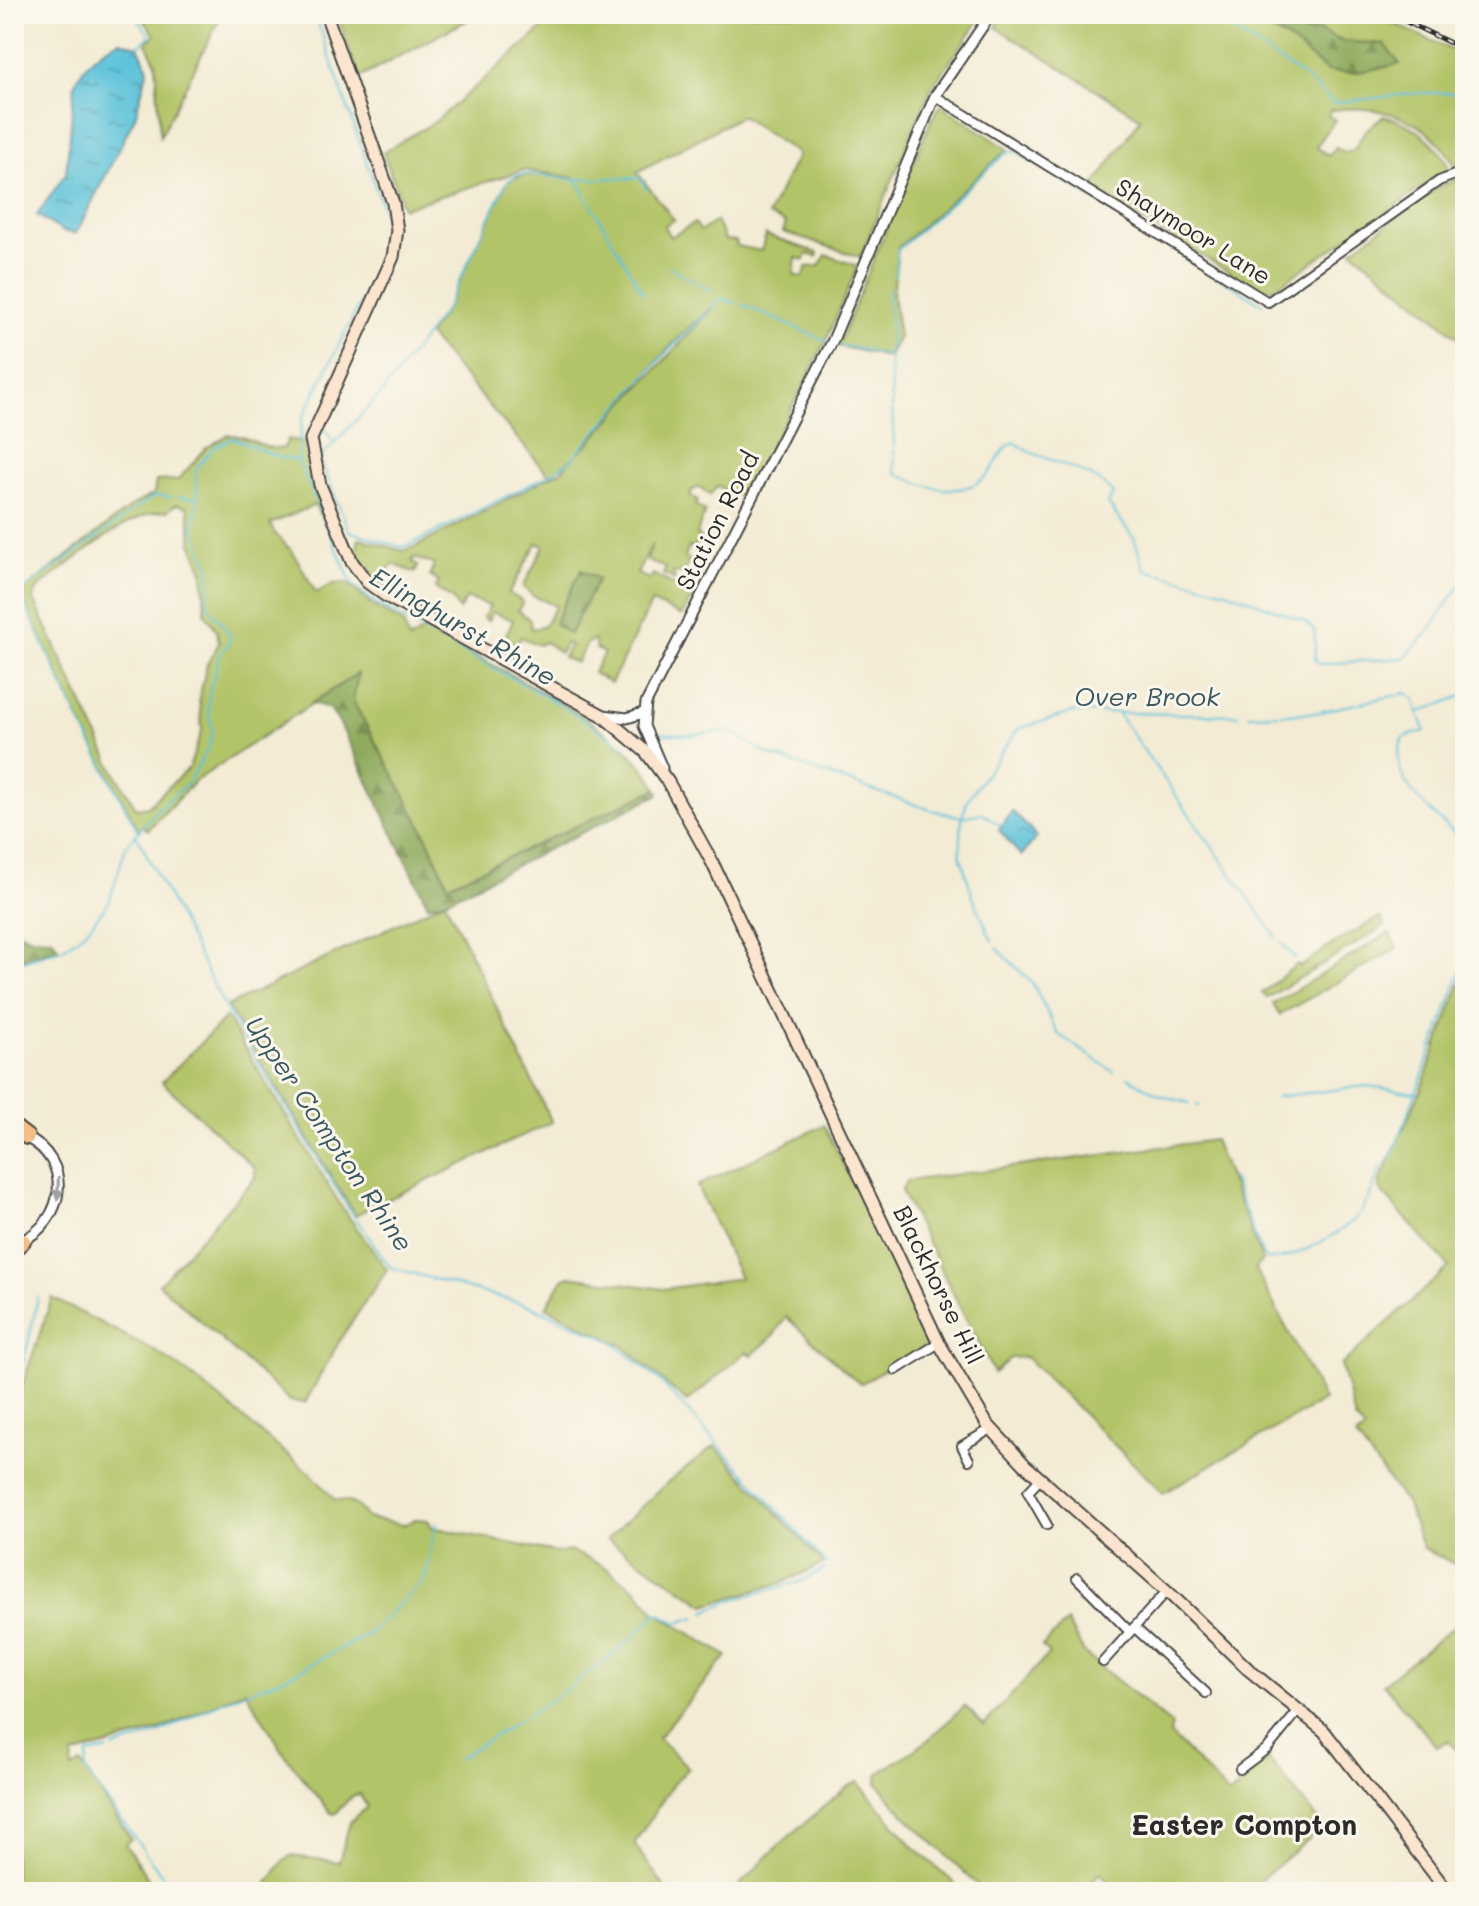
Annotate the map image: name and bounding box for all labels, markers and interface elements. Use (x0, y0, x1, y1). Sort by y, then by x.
street label: Shaymoor Lane (1110, 171, 1277, 291)
street label: Station Road (668, 446, 765, 595)
water label: Ellinghurst Rhine (364, 559, 563, 693)
water label: Over Brook (1074, 679, 1221, 713)
water label: Upper Compton Rhine (238, 1009, 421, 1258)
one-way arrow (51, 1176, 64, 1201)
street label: Blackhorse Hill (887, 1200, 991, 1369)
district label: Easter Compton (1131, 1806, 1357, 1842)

